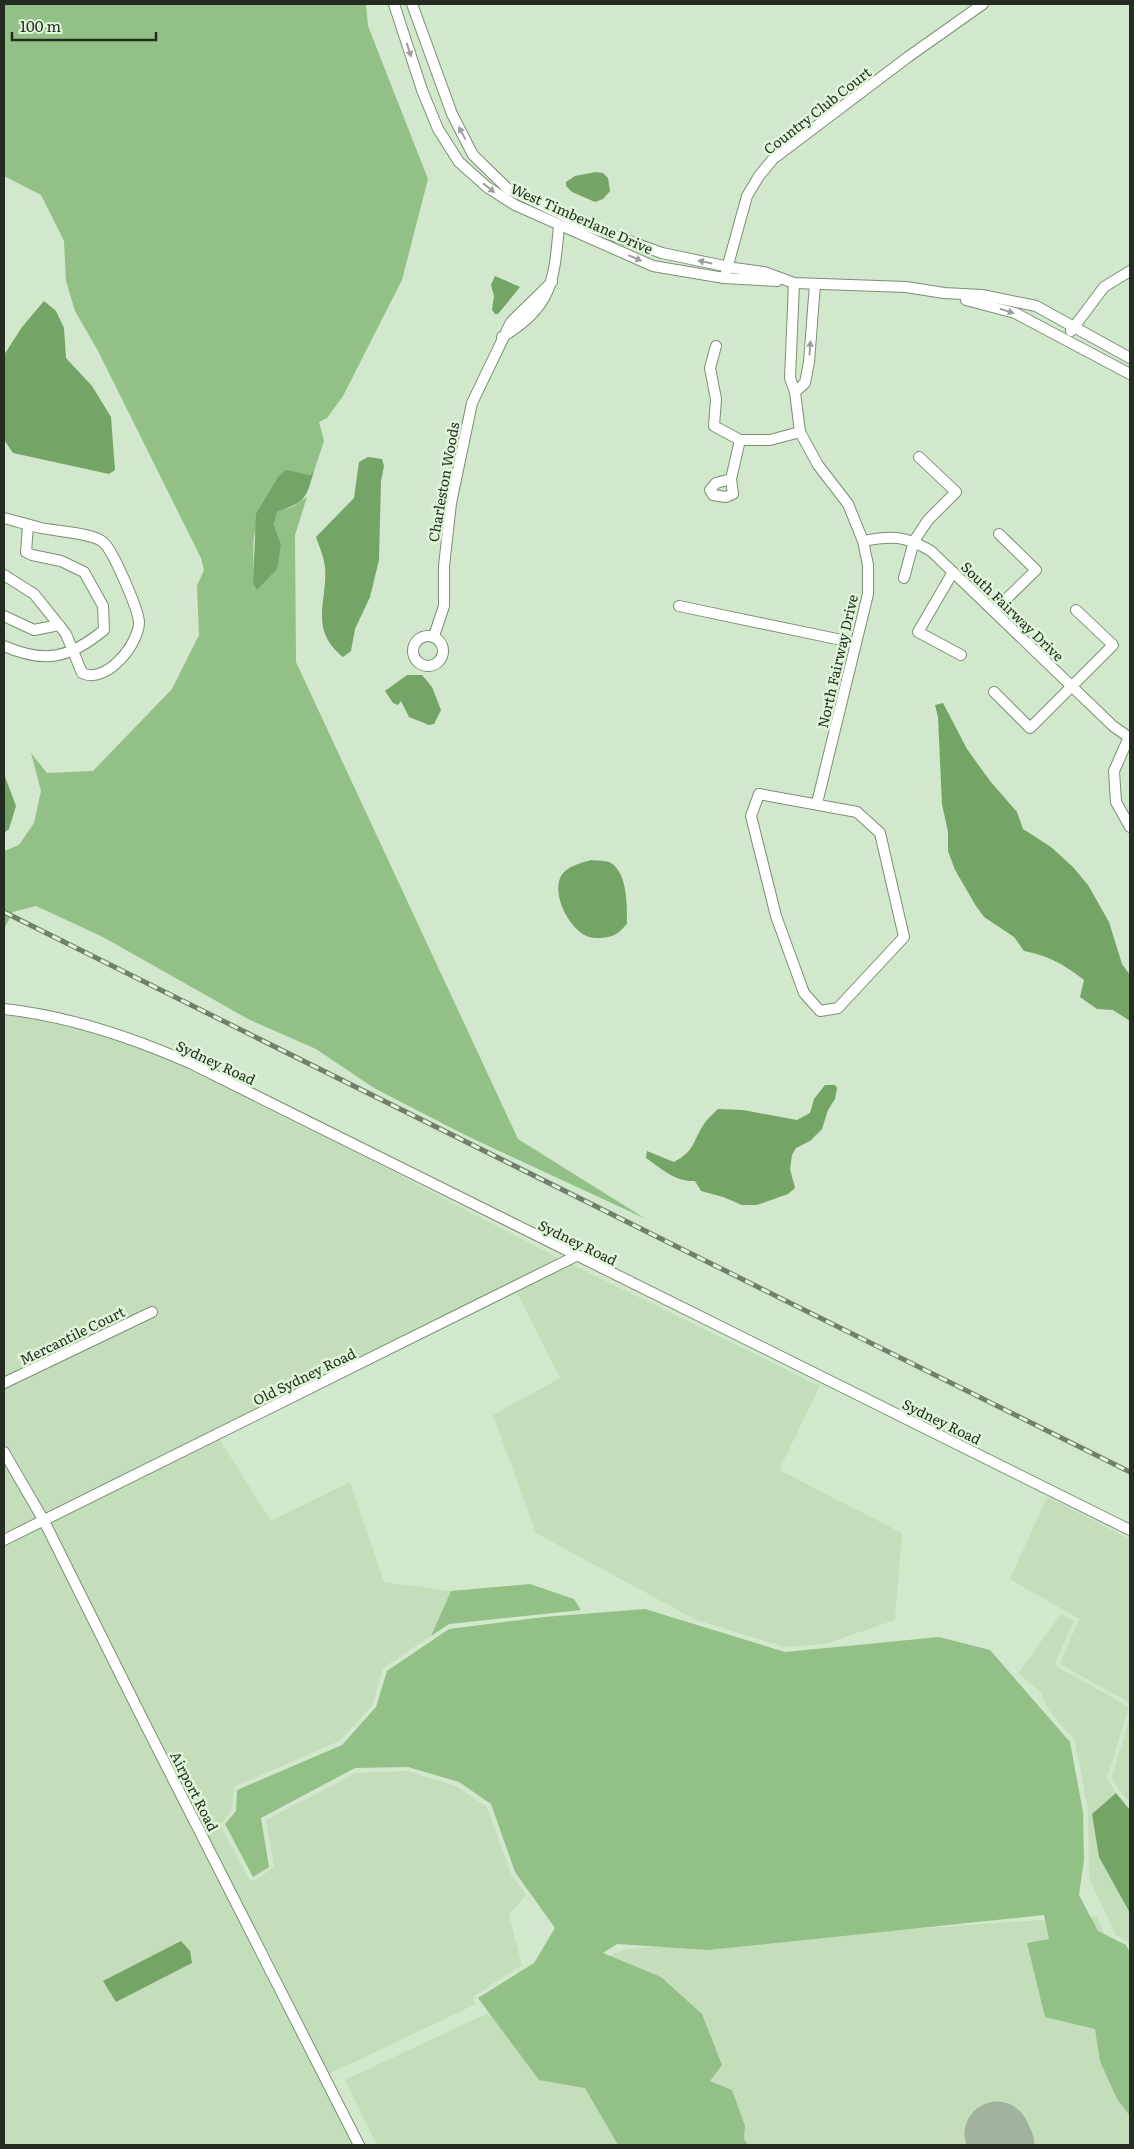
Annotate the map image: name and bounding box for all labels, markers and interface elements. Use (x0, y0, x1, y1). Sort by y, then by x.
scale bar (12, 10, 156, 42)
text: 100 m (20, 14, 61, 37)
one-way arrow (406, 43, 414, 58)
street label: Country Club Court (759, 61, 875, 158)
one-way arrow (458, 125, 466, 140)
street label: West Timberlane Drive (508, 178, 656, 258)
one-way arrow (482, 182, 495, 193)
one-way arrow (628, 254, 642, 262)
one-way arrow (698, 258, 713, 266)
one-way arrow (1000, 308, 1015, 315)
one-way arrow (806, 340, 814, 356)
street label: Charleston Woods (423, 420, 463, 544)
street label: South Fairway Drive (957, 557, 1069, 665)
street label: North Fairway Drive (812, 592, 862, 730)
street label: Sydney Road (173, 1035, 259, 1089)
street label: Sydney Road (535, 1214, 621, 1270)
street label: Mercantile Court (16, 1301, 128, 1369)
street label: Old Sydney Road (249, 1342, 359, 1410)
street label: Sydney Road (899, 1393, 985, 1449)
street label: Airport Road (166, 1748, 224, 1835)

